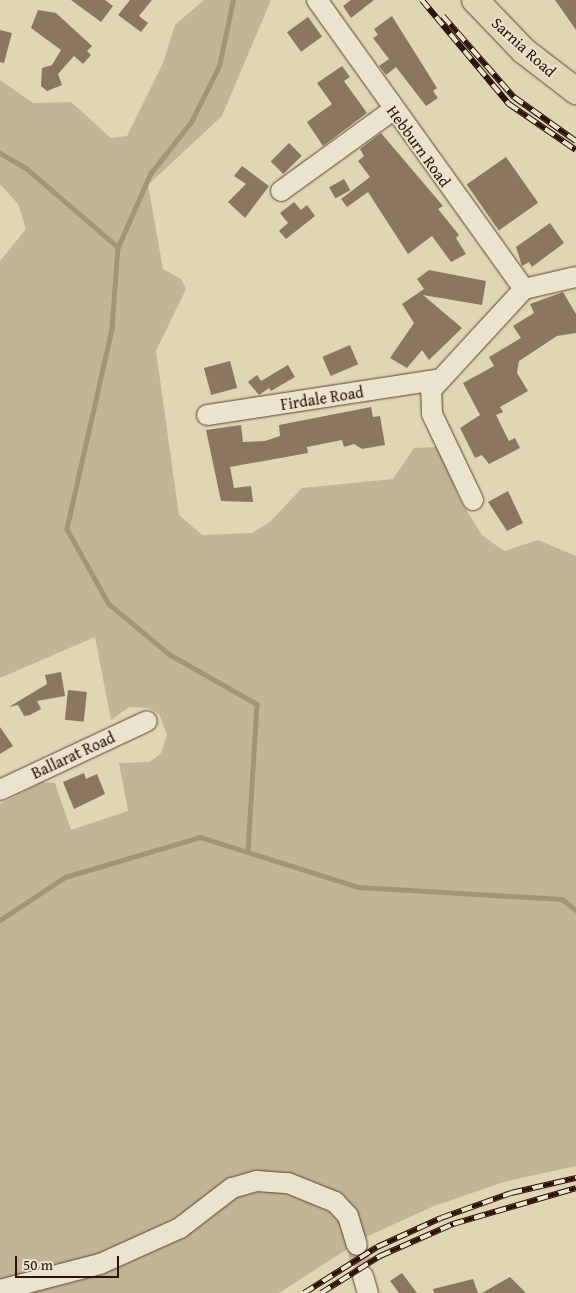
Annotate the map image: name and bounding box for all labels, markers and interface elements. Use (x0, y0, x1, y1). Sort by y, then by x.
street label: Sarnia Road (488, 13, 560, 81)
street label: Hebburn Road (383, 102, 455, 190)
street label: Firdale Road (279, 382, 365, 414)
street label: Ballarat Road (28, 727, 118, 783)
scale bar (18, 1246, 121, 1278)
text: 50 m (23, 1254, 53, 1275)

